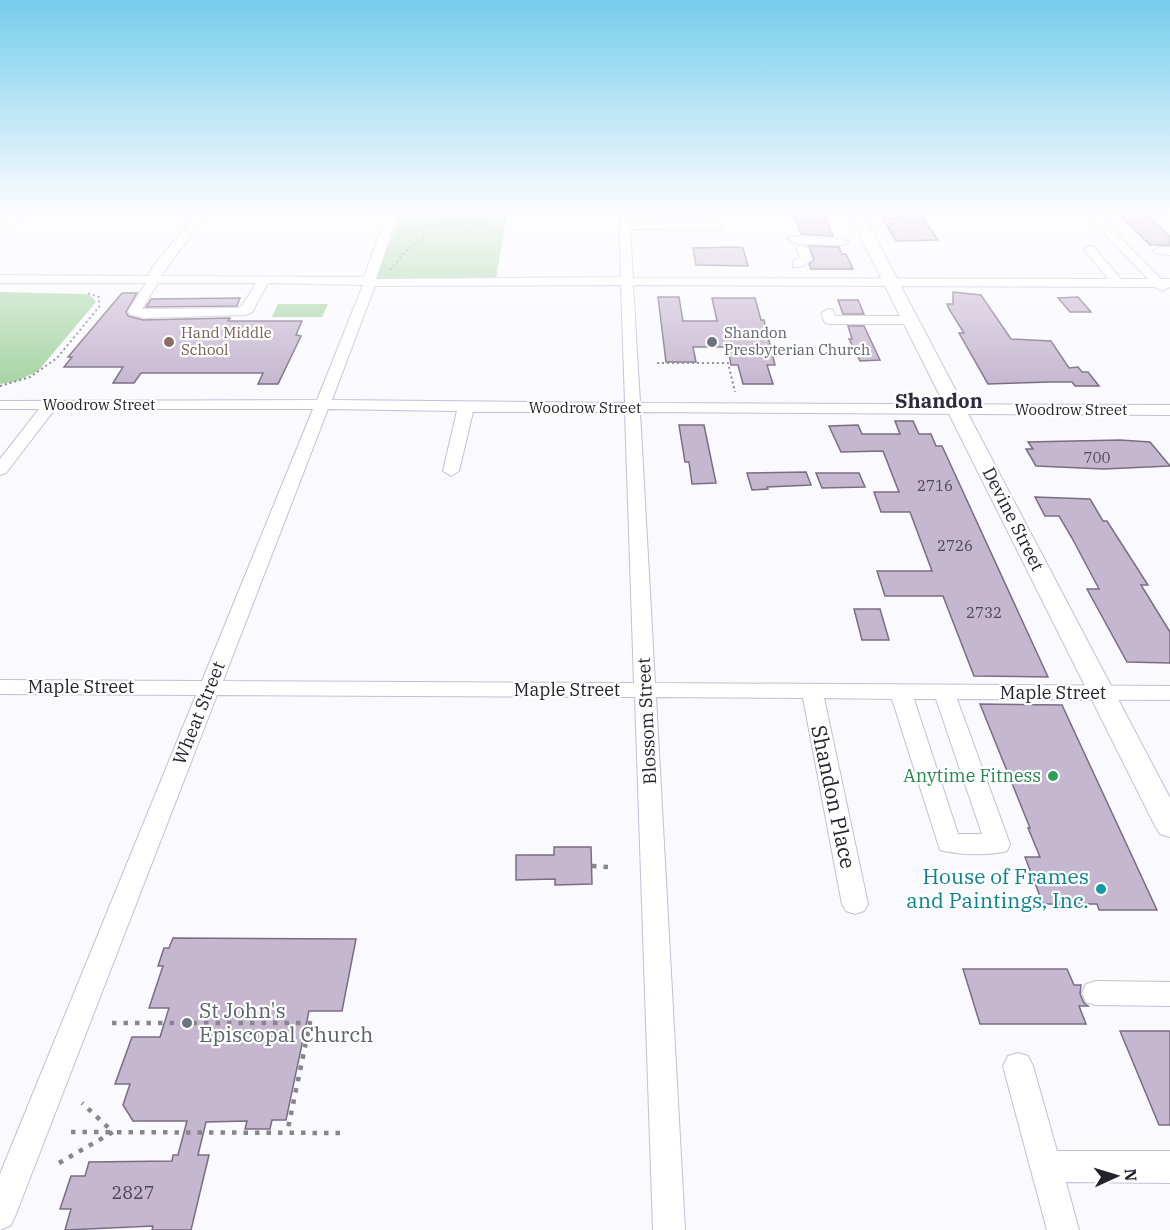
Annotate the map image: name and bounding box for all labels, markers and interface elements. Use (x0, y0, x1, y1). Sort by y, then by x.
place label: Hand Middle School (181, 323, 272, 359)
place label: Shandon Presbyterian Church (724, 323, 870, 359)
marker: Hand Middle School (162, 335, 176, 349)
marker: Shandon Presbyterian Church (705, 335, 719, 349)
district label: Shandon (895, 387, 983, 414)
street label: Woodrow Street (43, 395, 155, 414)
street label: Woodrow Street (529, 398, 641, 417)
street label: Woodrow Street (1015, 400, 1127, 419)
house number: 700 (1083, 448, 1111, 467)
street label: Devine Street (977, 463, 1049, 575)
house number: 2716 (917, 476, 953, 495)
house number: 2726 (937, 536, 973, 555)
house number: 2732 (966, 603, 1002, 622)
street label: Blossom Street (632, 657, 661, 785)
street label: Wheat Street (167, 658, 230, 768)
street label: Maple Street (28, 675, 134, 698)
street label: Maple Street (514, 678, 620, 701)
street label: Maple Street (1000, 681, 1106, 704)
street label: Shandon Place (805, 722, 863, 871)
place label: Anytime Fitness (903, 764, 1041, 787)
marker: Anytime Fitness (1046, 769, 1060, 783)
place label: House of Frames and Paintings, Inc. (906, 862, 1089, 914)
marker: House of Frames and Paintings, Inc. (1094, 882, 1108, 896)
place label: St John's Episcopal Church (199, 996, 373, 1048)
marker: St John's Episcopal Church (180, 1016, 194, 1030)
north arrow (1086, 1146, 1146, 1206)
text: N (1121, 1168, 1141, 1182)
house number: 2827 (111, 1181, 155, 1204)

